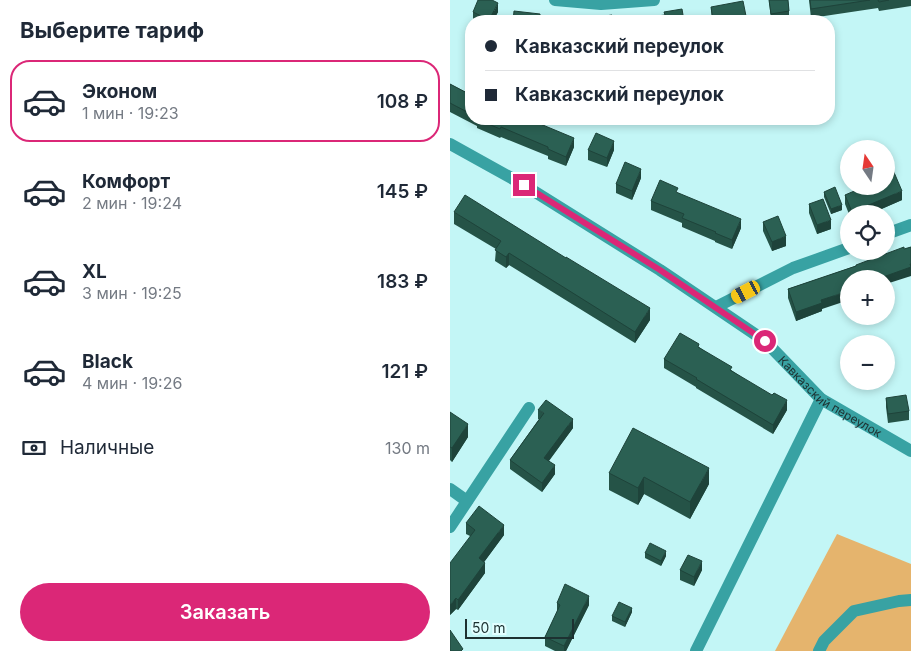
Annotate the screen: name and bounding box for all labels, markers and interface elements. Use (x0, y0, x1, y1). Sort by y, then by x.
text: Выберите тариф (20, 17, 204, 43)
text: Кавказский переулок (515, 35, 724, 58)
icon: car (22, 79, 67, 124)
text: Эконом (82, 80, 157, 103)
text: Кавказский переулок (515, 83, 724, 106)
text: 108 ₽ (377, 90, 428, 113)
text: 1 мин · 19:23 (82, 103, 179, 123)
north arrow (840, 140, 895, 195)
map controls (840, 140, 895, 390)
icon: car (22, 169, 67, 214)
text: Комфорт (82, 170, 170, 193)
route end (513, 174, 535, 196)
text: 145 ₽ (377, 180, 428, 203)
text: 2 мин · 19:24 (82, 193, 182, 213)
button: locate (840, 205, 895, 260)
icon: car (22, 259, 67, 304)
text: XL (82, 260, 107, 283)
text: 183 ₽ (377, 270, 428, 293)
button: + (840, 270, 895, 325)
car (729, 279, 762, 305)
text: 3 мин · 19:25 (82, 283, 182, 303)
route start (754, 330, 776, 352)
button: − (840, 335, 895, 390)
icon: car (22, 349, 67, 394)
text: Black (82, 350, 133, 373)
street label: Кавказский переулок (775, 352, 885, 440)
text: 121 ₽ (381, 360, 428, 383)
text: 4 мин · 19:26 (82, 373, 182, 393)
icon: cash (20, 434, 48, 462)
text: Наличные (60, 436, 154, 459)
text: 130 m (385, 438, 430, 458)
button: Заказать (20, 583, 430, 641)
scale bar (465, 616, 574, 639)
text: 50 m (472, 619, 506, 636)

